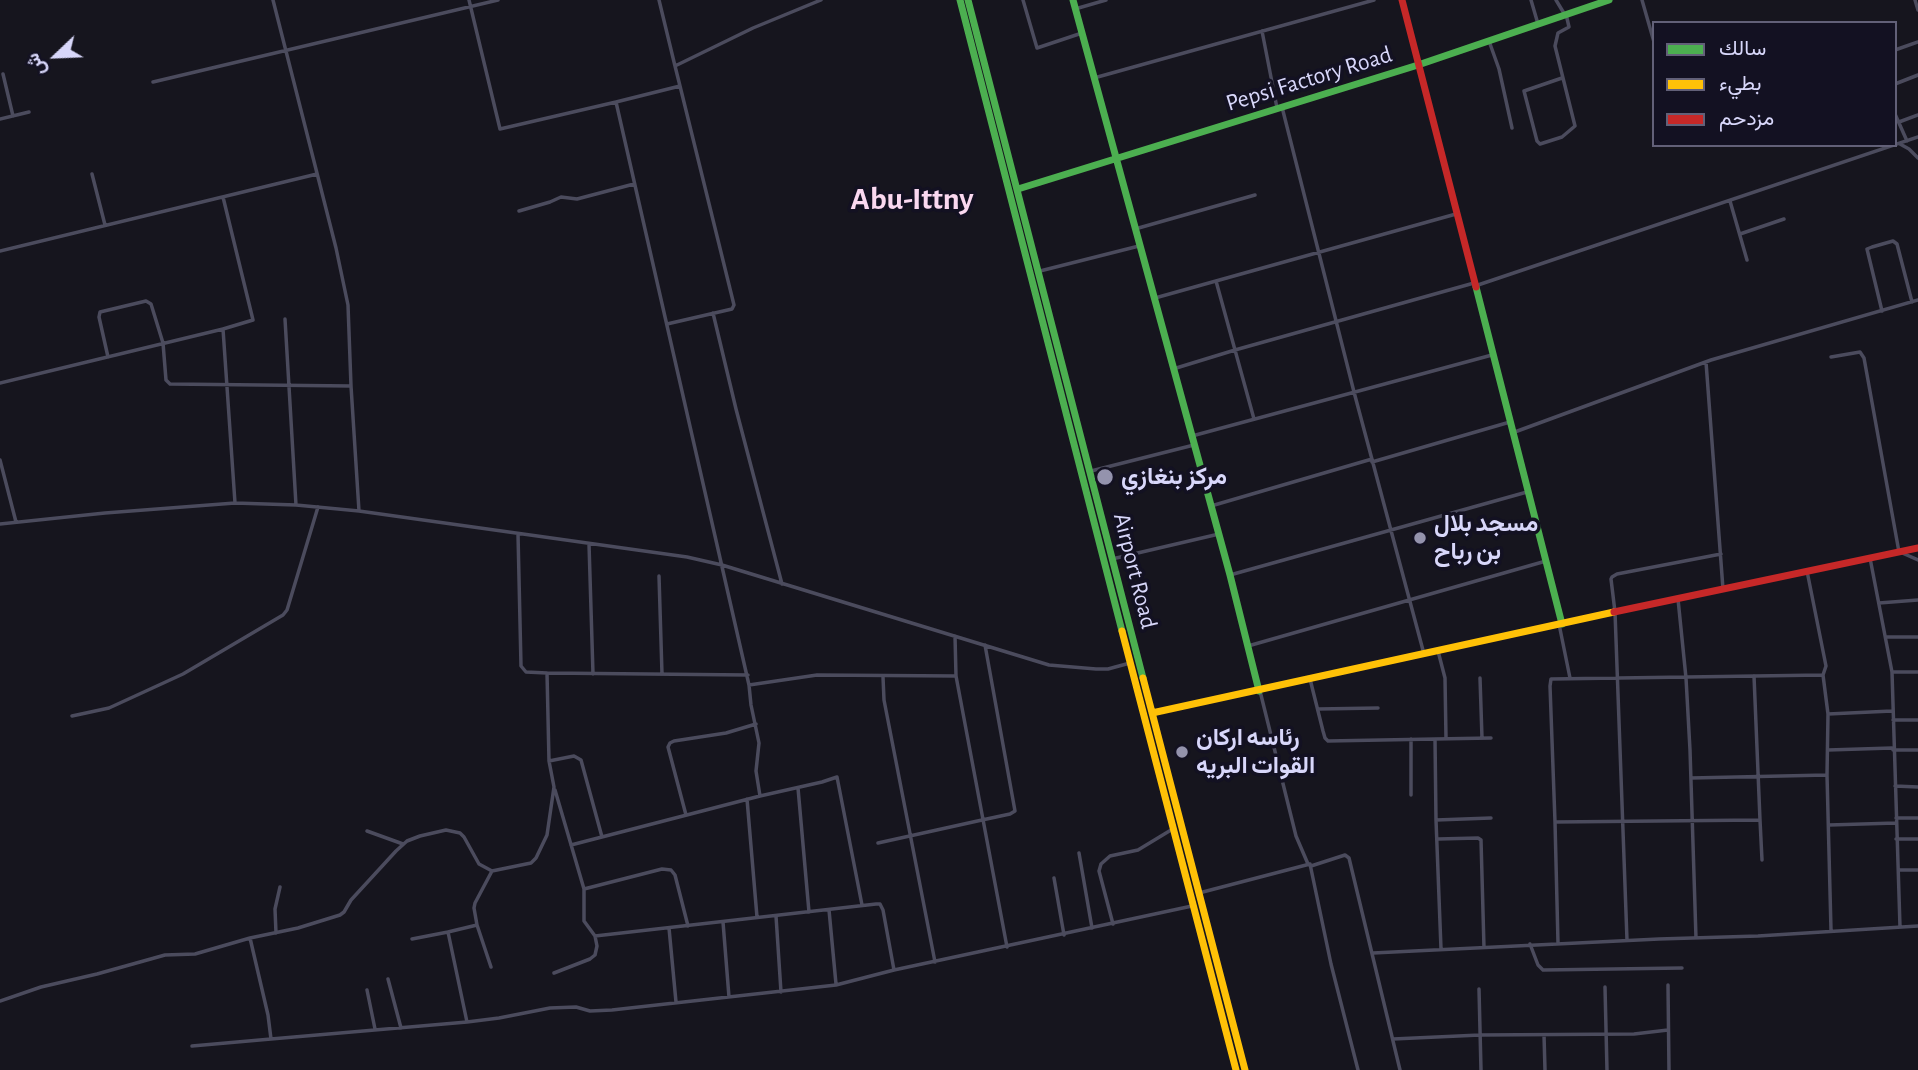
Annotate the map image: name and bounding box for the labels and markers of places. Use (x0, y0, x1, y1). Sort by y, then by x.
place label: مركز بنغازي (1121, 463, 1227, 491)
marker: مركز بنغازي (1095, 467, 1115, 487)
place label: مسجد بلال بن رباح (1434, 510, 1538, 566)
marker: مسجد بلال بن رباح (1412, 530, 1428, 546)
place label: رئاسه اركان القوات البريه (1196, 724, 1315, 780)
marker: رئاسه اركان القوات البريه (1174, 744, 1190, 760)

